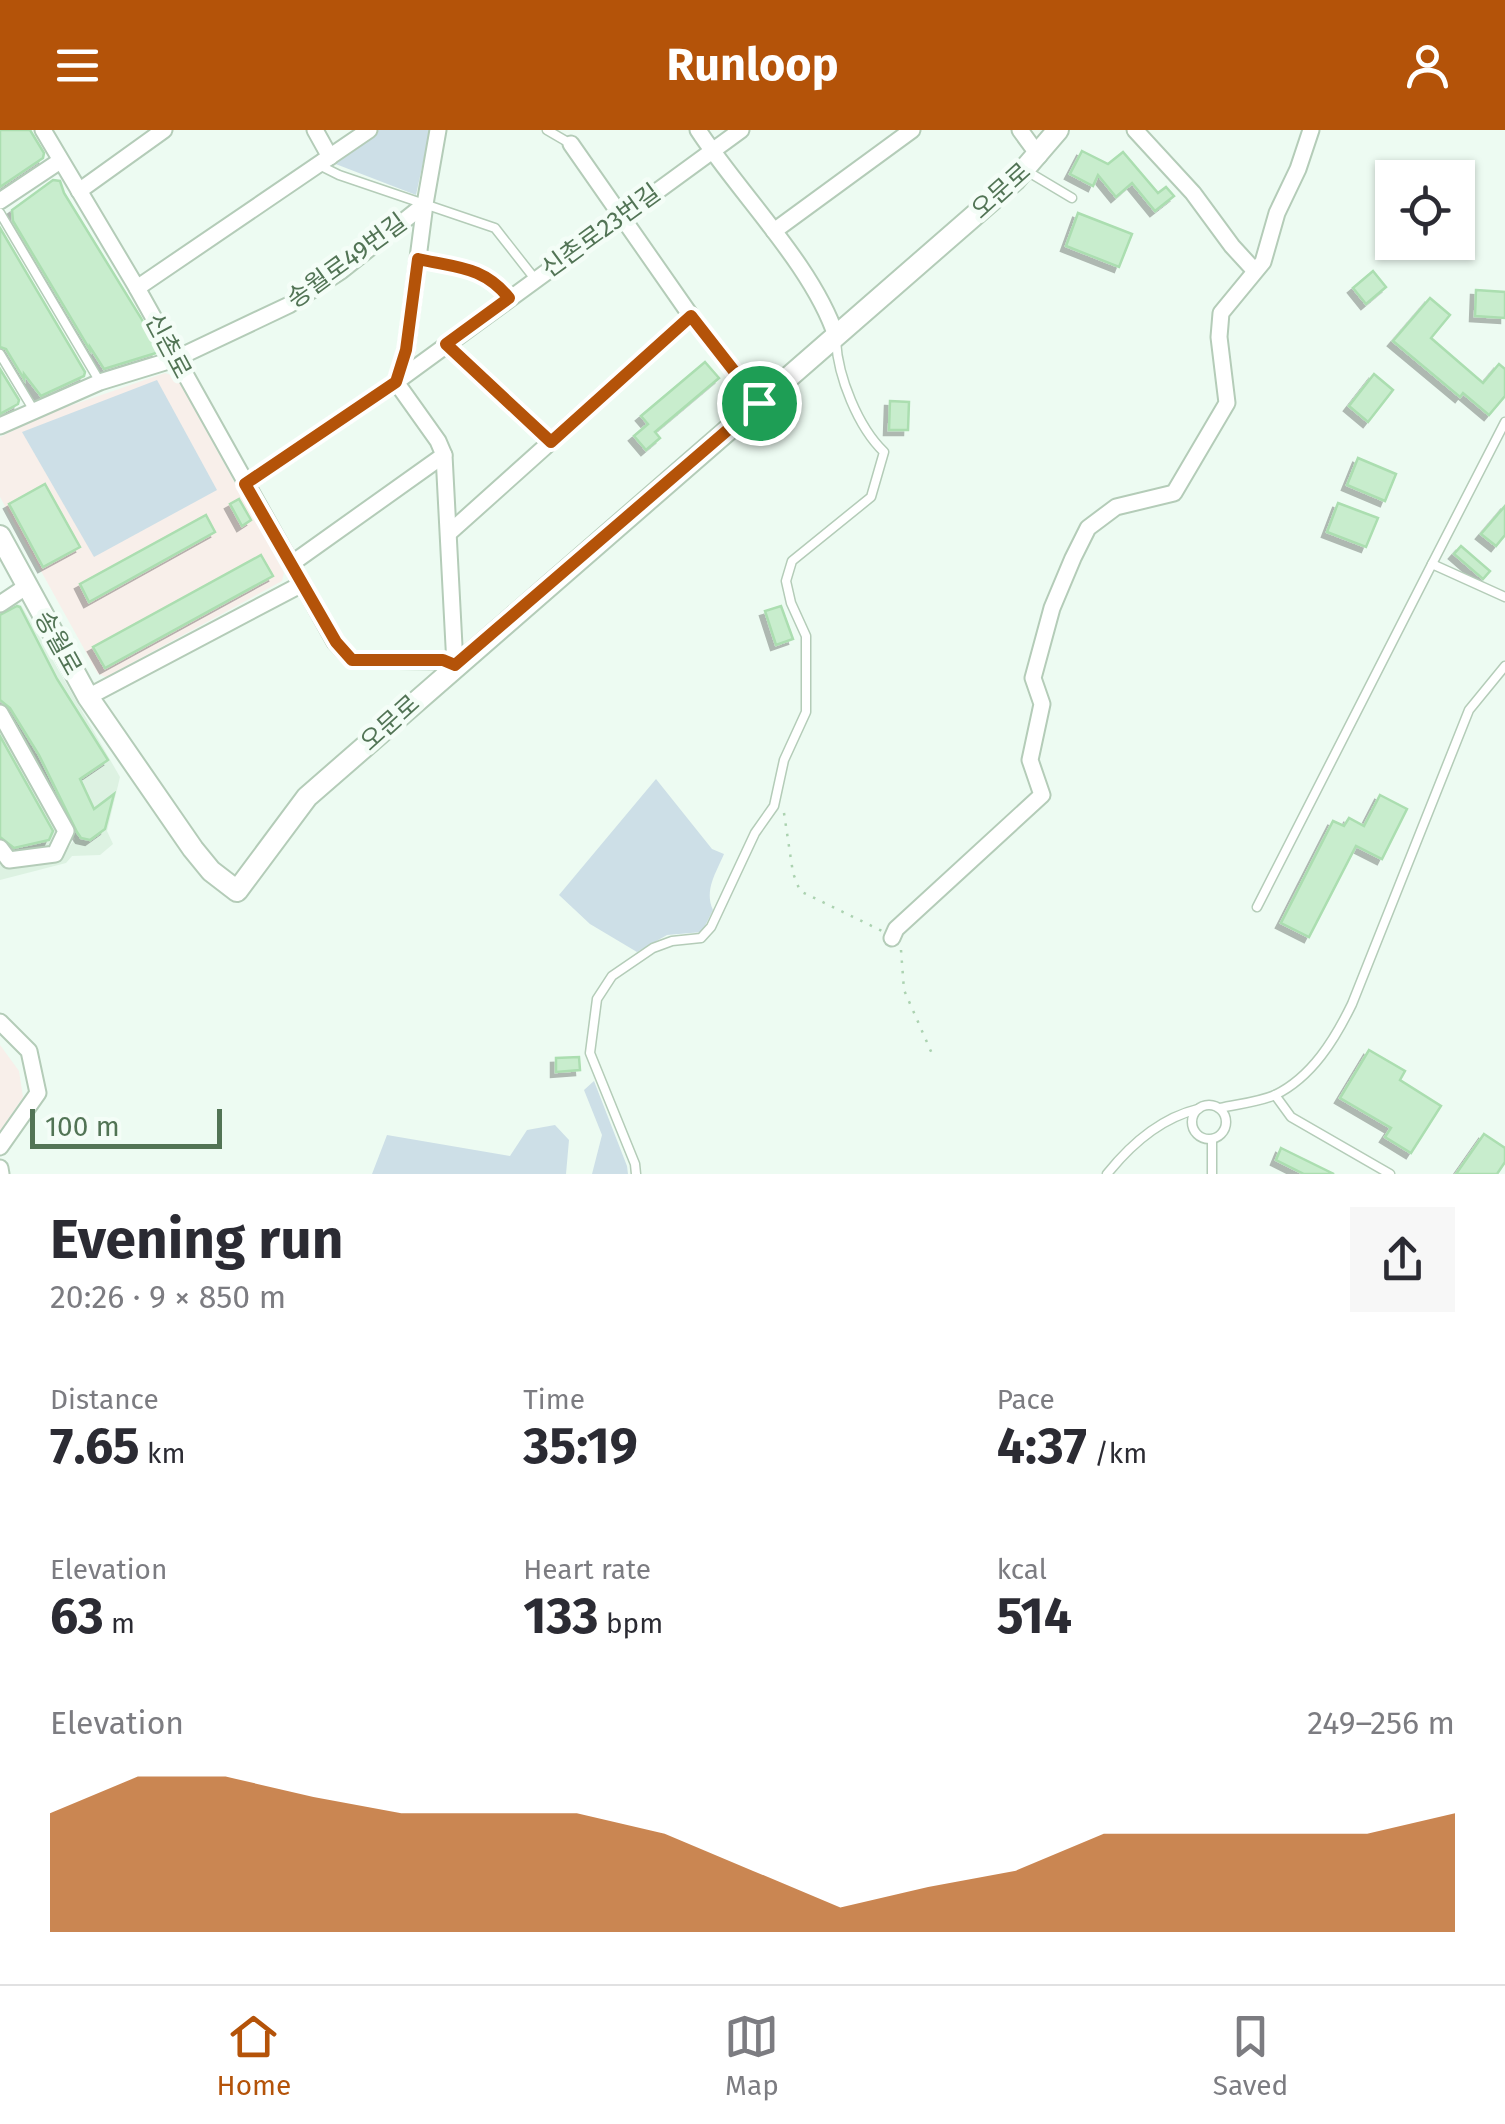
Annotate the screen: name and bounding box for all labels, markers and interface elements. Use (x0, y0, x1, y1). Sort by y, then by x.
icon: menu (50, 38, 105, 93)
text: Runloop (666, 38, 839, 92)
icon: person (1400, 38, 1455, 93)
street label: 오문로 (965, 157, 1037, 225)
map controls (1375, 160, 1475, 260)
button: locate (1375, 160, 1475, 260)
street label: 신촌로23번길 (536, 178, 666, 284)
street label: 송월로49번길 (281, 207, 413, 315)
street label: 신촌로 (139, 308, 197, 384)
pin (717, 361, 802, 446)
icon: arrive (732, 376, 787, 431)
street label: 송월로 (28, 606, 88, 680)
street label: 오문로 (354, 689, 426, 757)
scale bar (30, 1104, 222, 1148)
text: 100 m (45, 1110, 120, 1143)
text: Evening run (50, 1207, 344, 1273)
button: share (1350, 1207, 1455, 1312)
text: 20:26 · 9 × 850 m (50, 1278, 286, 1316)
text: Distance (50, 1383, 159, 1416)
text: Time (523, 1383, 585, 1416)
text: Pace (997, 1383, 1055, 1416)
text: 7.65 (50, 1416, 140, 1476)
text: 35:19 (523, 1416, 638, 1476)
text: 4:37 (997, 1416, 1087, 1476)
text: km (140, 1437, 185, 1470)
text: /km (1087, 1437, 1147, 1470)
text: Elevation (50, 1553, 167, 1586)
text: Heart rate (523, 1553, 651, 1586)
text: kcal (997, 1553, 1047, 1586)
text: 63 (50, 1586, 104, 1646)
text: 133 (523, 1586, 599, 1646)
text: 514 (997, 1586, 1072, 1646)
text: m (104, 1607, 135, 1640)
text: bpm (599, 1607, 663, 1640)
text: Elevation (50, 1704, 184, 1742)
text: 249–256 m (1307, 1704, 1455, 1742)
tab: Home (217, 2009, 291, 2102)
tab: Map (724, 2009, 779, 2102)
tab: Saved (1213, 2009, 1288, 2102)

